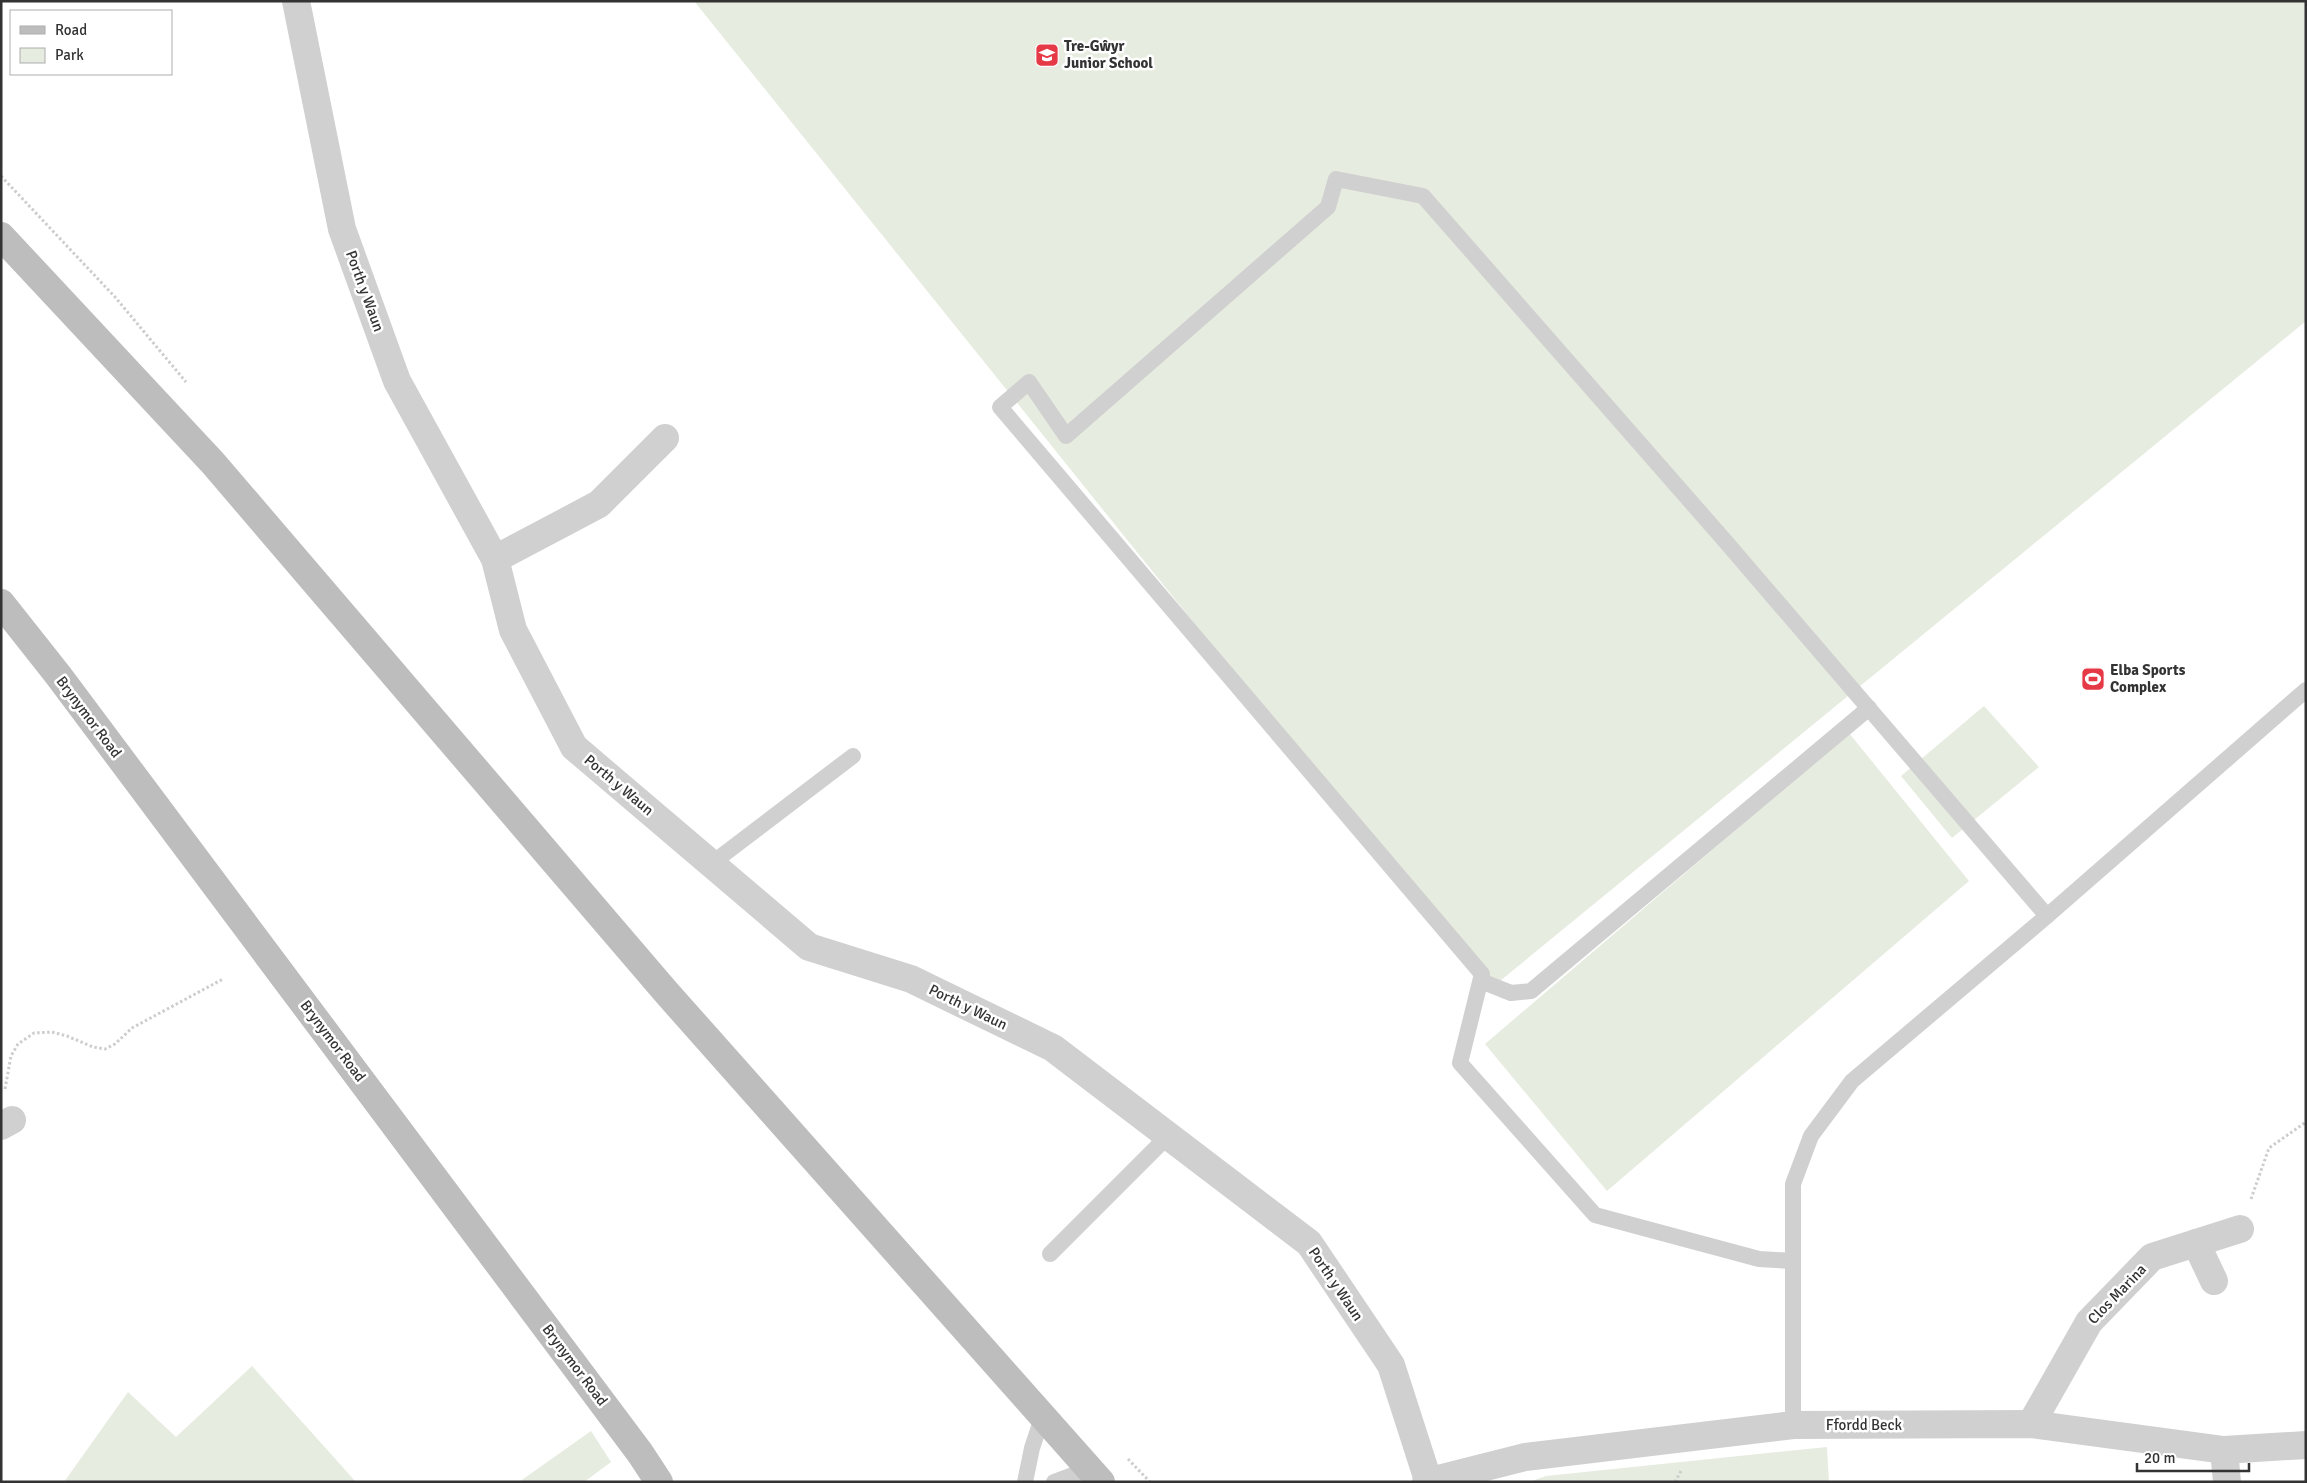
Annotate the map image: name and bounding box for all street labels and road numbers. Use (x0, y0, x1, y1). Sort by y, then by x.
street label: Porth y Waun (342, 248, 388, 334)
street label: Brynymor Road (53, 673, 126, 761)
street label: Porth y Waun (581, 751, 657, 819)
street label: Porth y Waun (926, 980, 1010, 1034)
street label: Brynymor Road (297, 997, 370, 1085)
street label: Porth y Waun (1305, 1244, 1367, 1324)
street label: Clos Marina (2084, 1260, 2150, 1328)
street label: Brynymor Road (539, 1321, 612, 1409)
street label: Ffordd Beck (1826, 1416, 1903, 1434)

